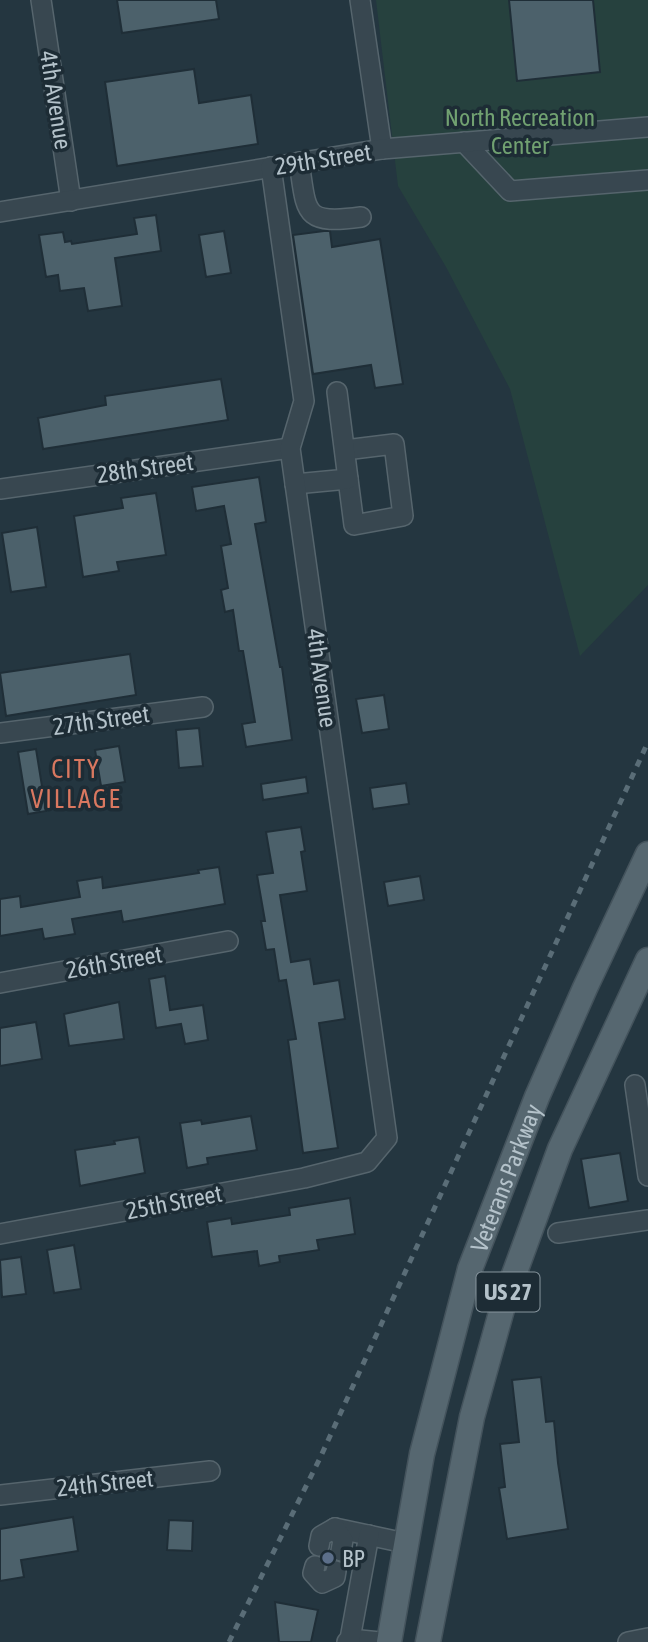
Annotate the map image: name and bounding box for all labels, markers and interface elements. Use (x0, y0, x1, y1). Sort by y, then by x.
street label: 4th Avenue (35, 49, 77, 151)
park label: North Recreation Center (445, 104, 595, 159)
street label: 29th Street (273, 138, 373, 180)
street label: 28th Street (95, 448, 195, 488)
street label: 4th Avenue (302, 627, 342, 729)
street label: 27th Street (51, 700, 151, 740)
district label: CITY VILLAGE (30, 754, 122, 814)
street label: 26th Street (64, 940, 164, 984)
street label: Veterans Parkway (465, 1100, 547, 1255)
street label: 25th Street (124, 1179, 224, 1225)
road number: US 27 (476, 1273, 540, 1312)
street label: 24th Street (55, 1464, 155, 1501)
place label: BP (342, 1545, 365, 1572)
marker: BP (320, 1550, 336, 1566)

